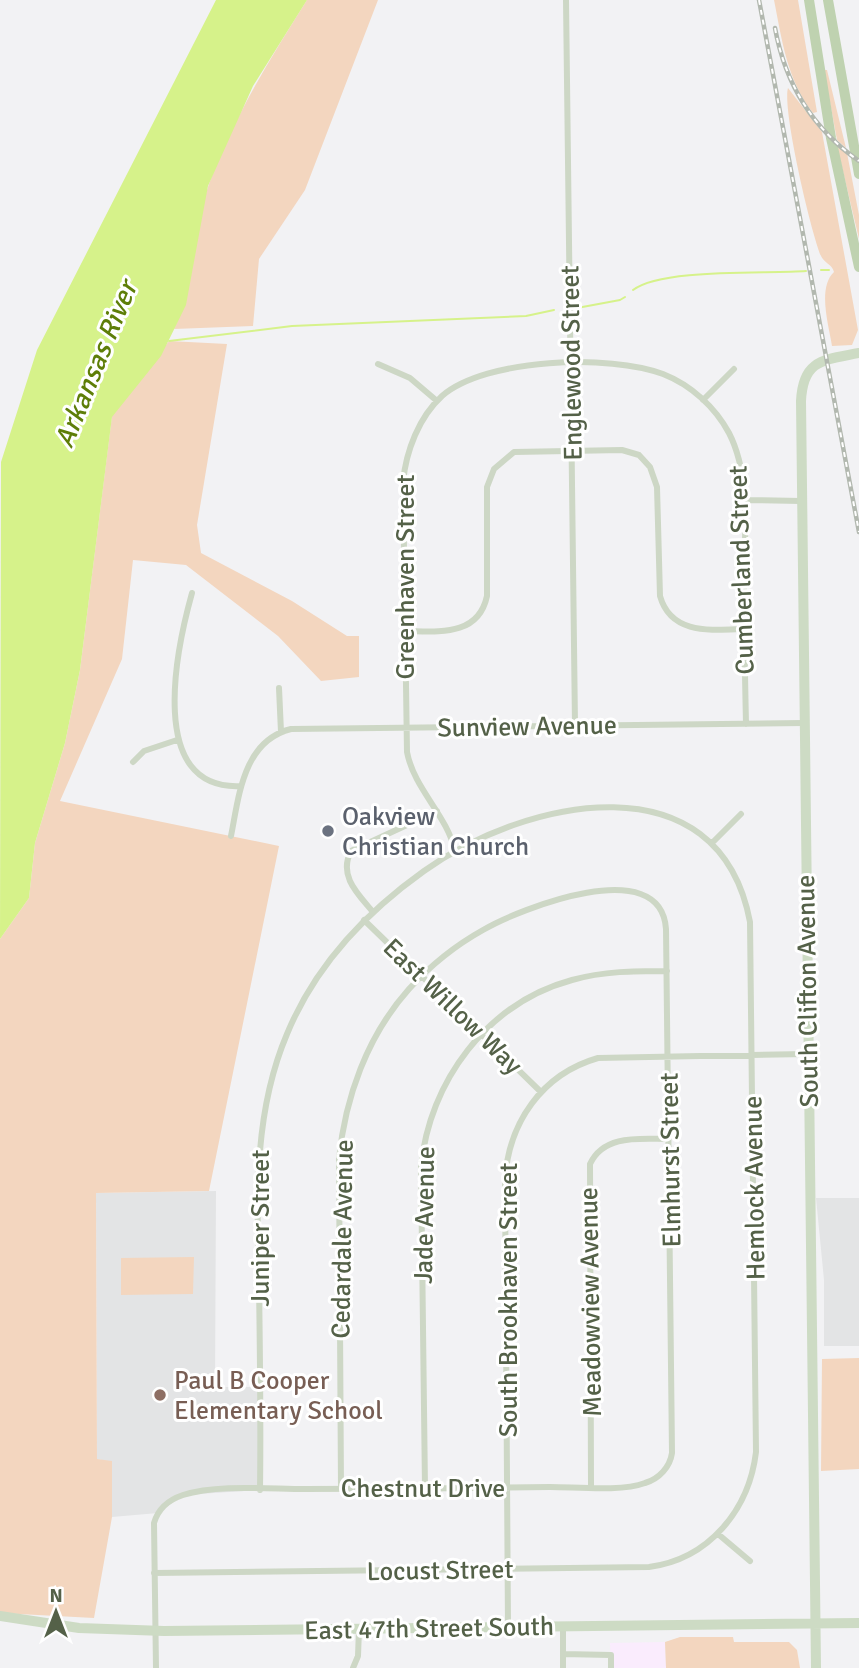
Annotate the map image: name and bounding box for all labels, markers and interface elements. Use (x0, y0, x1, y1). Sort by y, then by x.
street label: Englewood Street (554, 265, 590, 461)
water label: Arkansas River (47, 273, 146, 453)
street label: Cumberland Street (722, 465, 762, 675)
street label: Greenhaven Street (390, 474, 422, 680)
street label: Sunview Avenue (437, 709, 617, 745)
place label: Oakview Christian Church (342, 801, 529, 863)
marker: Oakview Christian Church (320, 823, 336, 839)
street label: South Clifton Avenue (790, 874, 826, 1108)
street label: East Willow Way (376, 932, 529, 1081)
street label: Elmhurst Street (653, 1072, 689, 1248)
street label: Hemlock Avenue (737, 1095, 773, 1281)
street label: Cedardale Avenue (325, 1139, 361, 1339)
street label: Jade Avenue (408, 1146, 442, 1284)
street label: Juniper Street (245, 1150, 277, 1306)
street label: South Brookhaven Street (493, 1163, 525, 1437)
street label: Meadowview Avenue (573, 1187, 609, 1417)
place label: Paul B Cooper Elementary School (174, 1365, 383, 1427)
marker: Paul B Cooper Elementary School (152, 1387, 168, 1403)
street label: Chestnut Drive (341, 1473, 505, 1505)
street label: Locust Street (366, 1554, 514, 1588)
north arrow (21, 1577, 91, 1647)
text: N (49, 1584, 63, 1608)
street label: East 47th Street South (304, 1611, 554, 1647)

